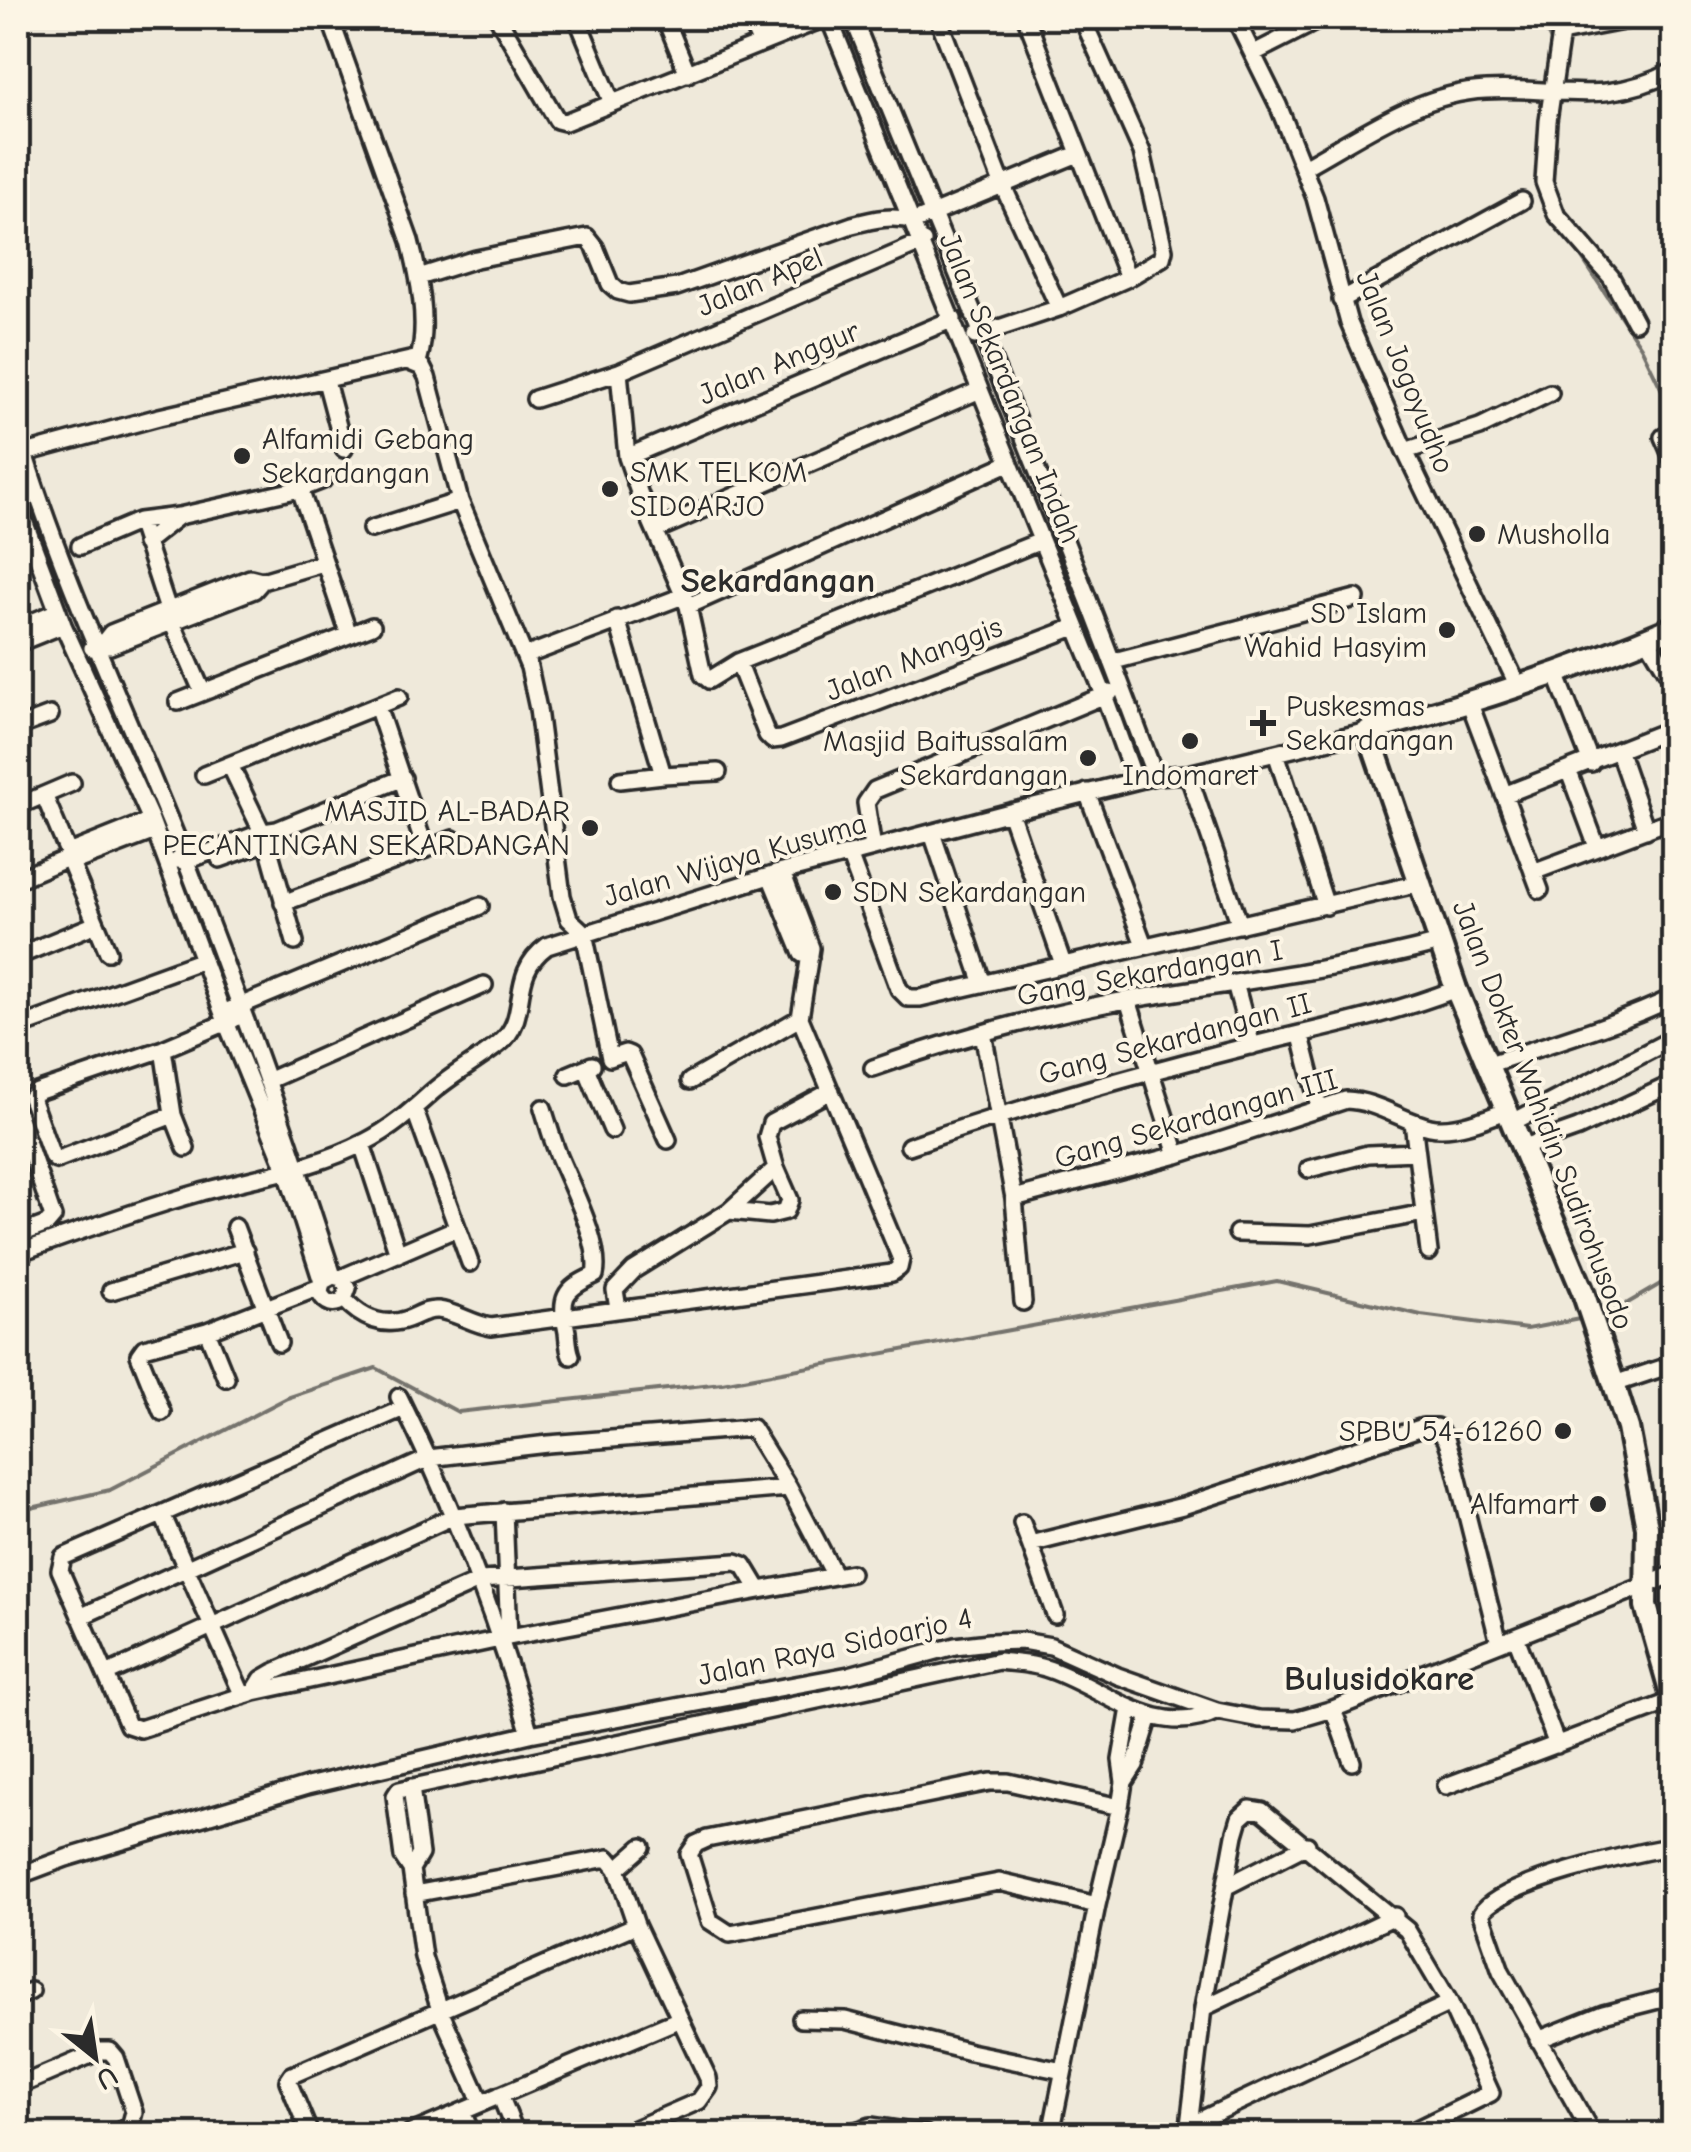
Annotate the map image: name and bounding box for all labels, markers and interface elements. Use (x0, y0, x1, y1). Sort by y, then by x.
street label: Jalan Sekardangan Indah (932, 228, 1088, 548)
street label: Jalan Apel (692, 240, 828, 324)
street label: Jalan Jogoyudho (1348, 265, 1462, 479)
street label: Jalan Anggur (693, 313, 865, 413)
place label: Alfamidi Gebang Sekardangan (262, 422, 474, 491)
marker: Alfamidi Gebang Sekardangan (231, 445, 253, 467)
place label: SMK TELKOM SIDOARJO (630, 455, 807, 524)
marker: SMK TELKOM SIDOARJO (599, 478, 621, 500)
place label: Musholla (1497, 517, 1611, 552)
marker: Musholla (1466, 523, 1488, 545)
district label: Sekardangan (681, 560, 875, 601)
place label: SD Islam Wahid Hasyim (1244, 596, 1427, 665)
street label: Jalan Manggis (821, 609, 1007, 709)
marker: SD Islam Wahid Hasyim (1436, 619, 1458, 641)
place label: Puskesmas Sekardangan (1286, 689, 1454, 758)
marker: Puskesmas Sekardangan (1250, 710, 1276, 736)
place label: Masjid Baitussalam Sekardangan (823, 724, 1068, 793)
marker: Indomaret (1179, 730, 1201, 752)
marker: Masjid Baitussalam Sekardangan (1077, 747, 1099, 769)
place label: Indomaret (1122, 758, 1259, 793)
place label: MASJID AL-BADAR PECANTINGAN SEKARDANGAN (163, 794, 570, 863)
street label: Jalan Wijaya Kusuma (599, 806, 871, 914)
marker: MASJID AL-BADAR PECANTINGAN SEKARDANGAN (579, 817, 601, 839)
place label: SDN Sekardangan (853, 875, 1086, 910)
marker: SDN Sekardangan (822, 881, 844, 903)
street label: Jalan Dokter Wahidin Sudirohusodo (1445, 896, 1641, 1334)
street label: Gang Sekardangan I (1014, 932, 1286, 1014)
street label: Gang Sekardangan II (1035, 986, 1315, 1092)
street label: Gang Sekardangan III (1051, 1062, 1341, 1176)
place label: SPBU 54-61260 (1339, 1414, 1543, 1449)
marker: SPBU 54-61260 (1552, 1420, 1574, 1442)
place label: Alfamart (1470, 1487, 1579, 1522)
marker: Alfamart (1587, 1493, 1609, 1515)
street label: Jalan Raya Sidoarjo 4 (695, 1601, 975, 1693)
district label: Bulusidokare (1284, 1658, 1474, 1699)
north arrow (45, 2007, 145, 2107)
text: U (91, 2059, 123, 2096)

